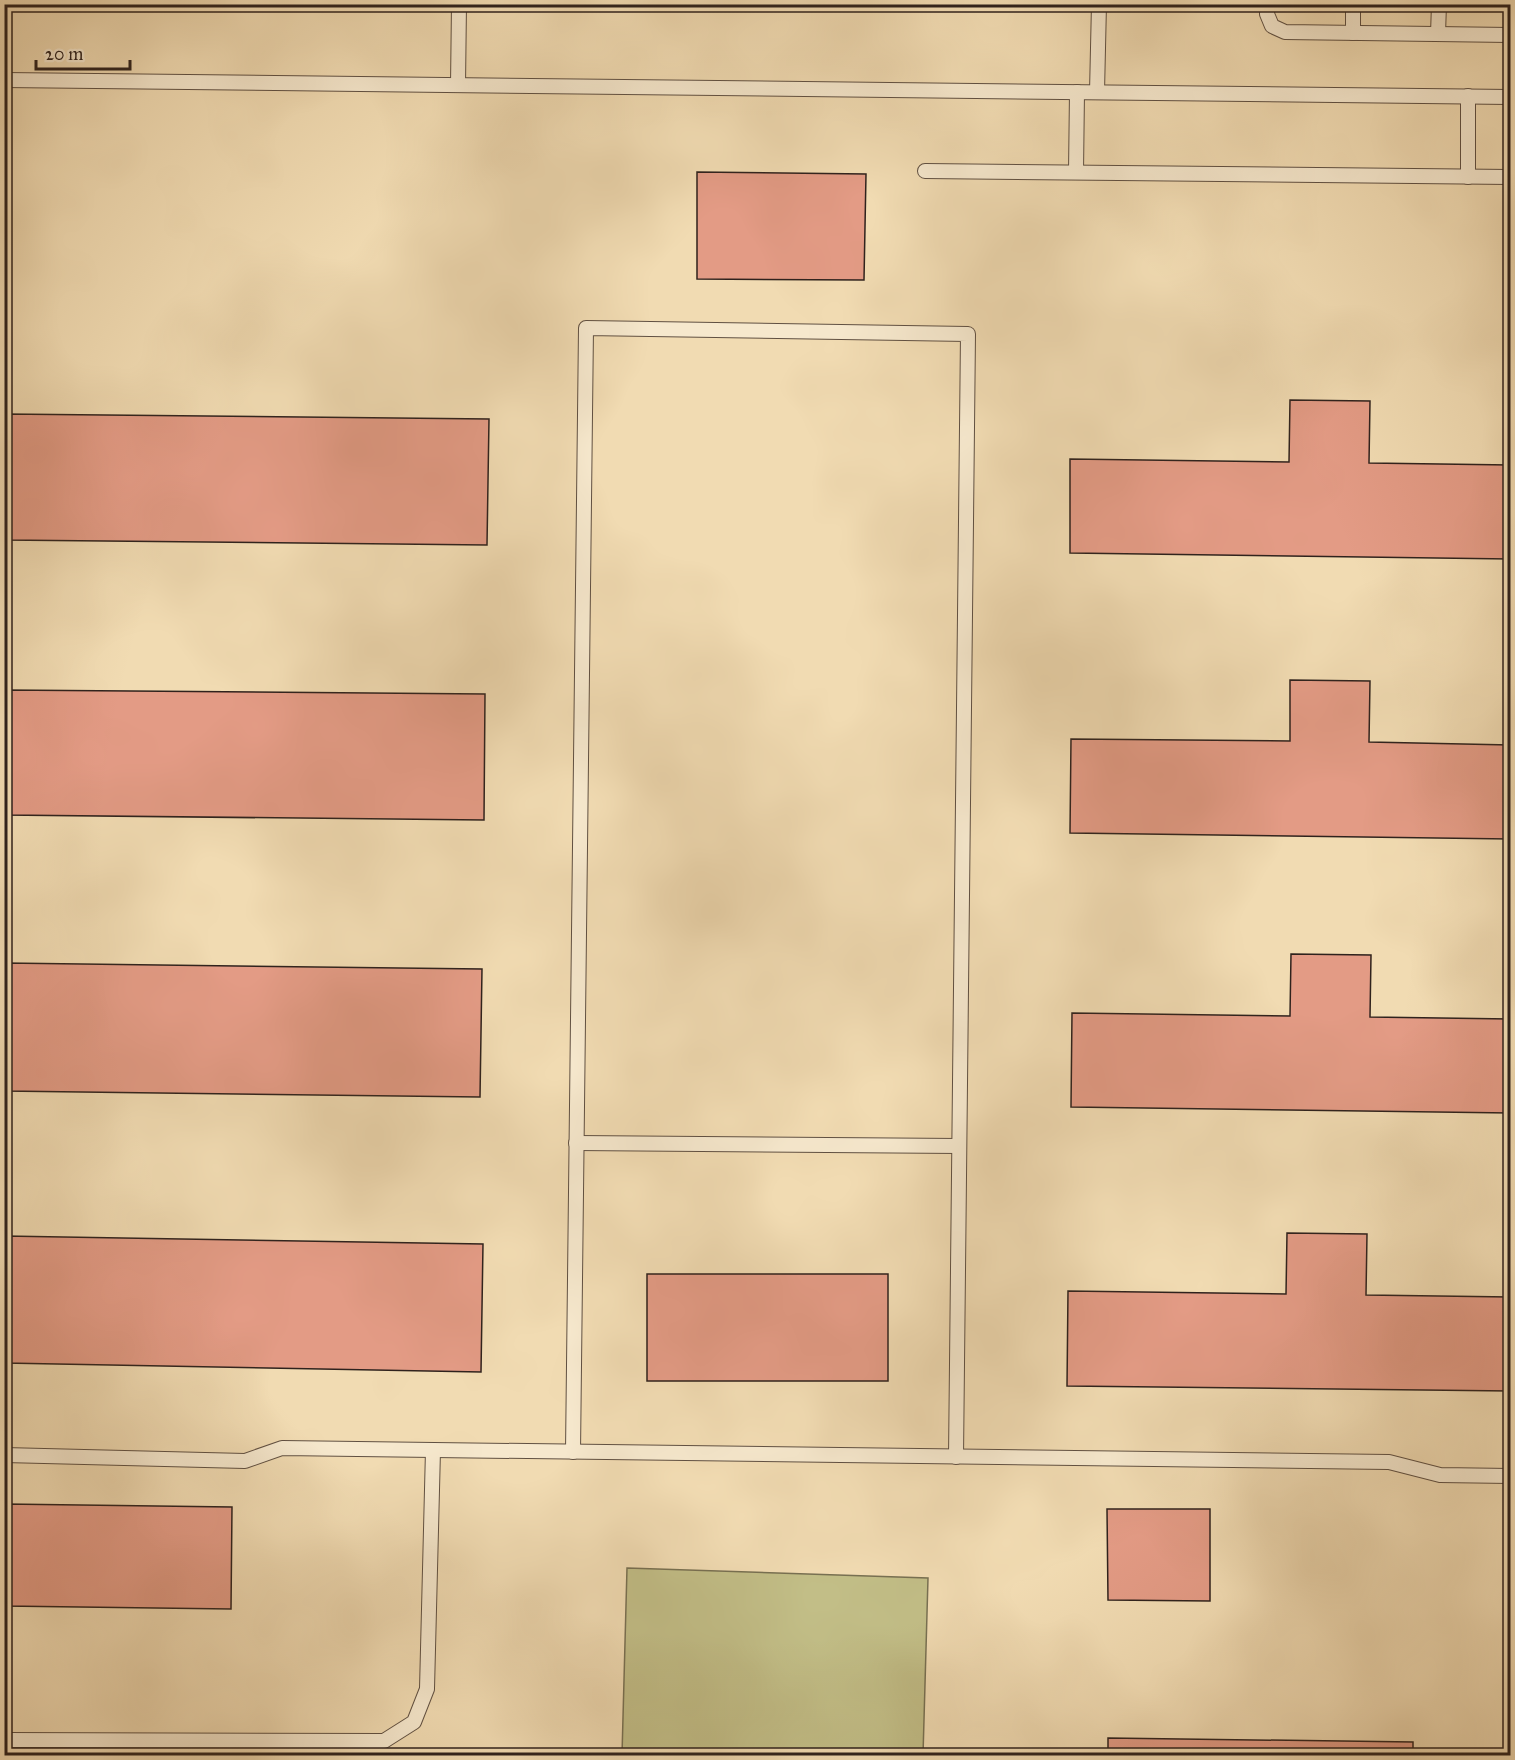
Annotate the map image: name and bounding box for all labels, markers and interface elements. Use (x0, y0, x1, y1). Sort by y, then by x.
scale bar (36, 33, 130, 71)
text: 20 m (45, 43, 83, 65)

